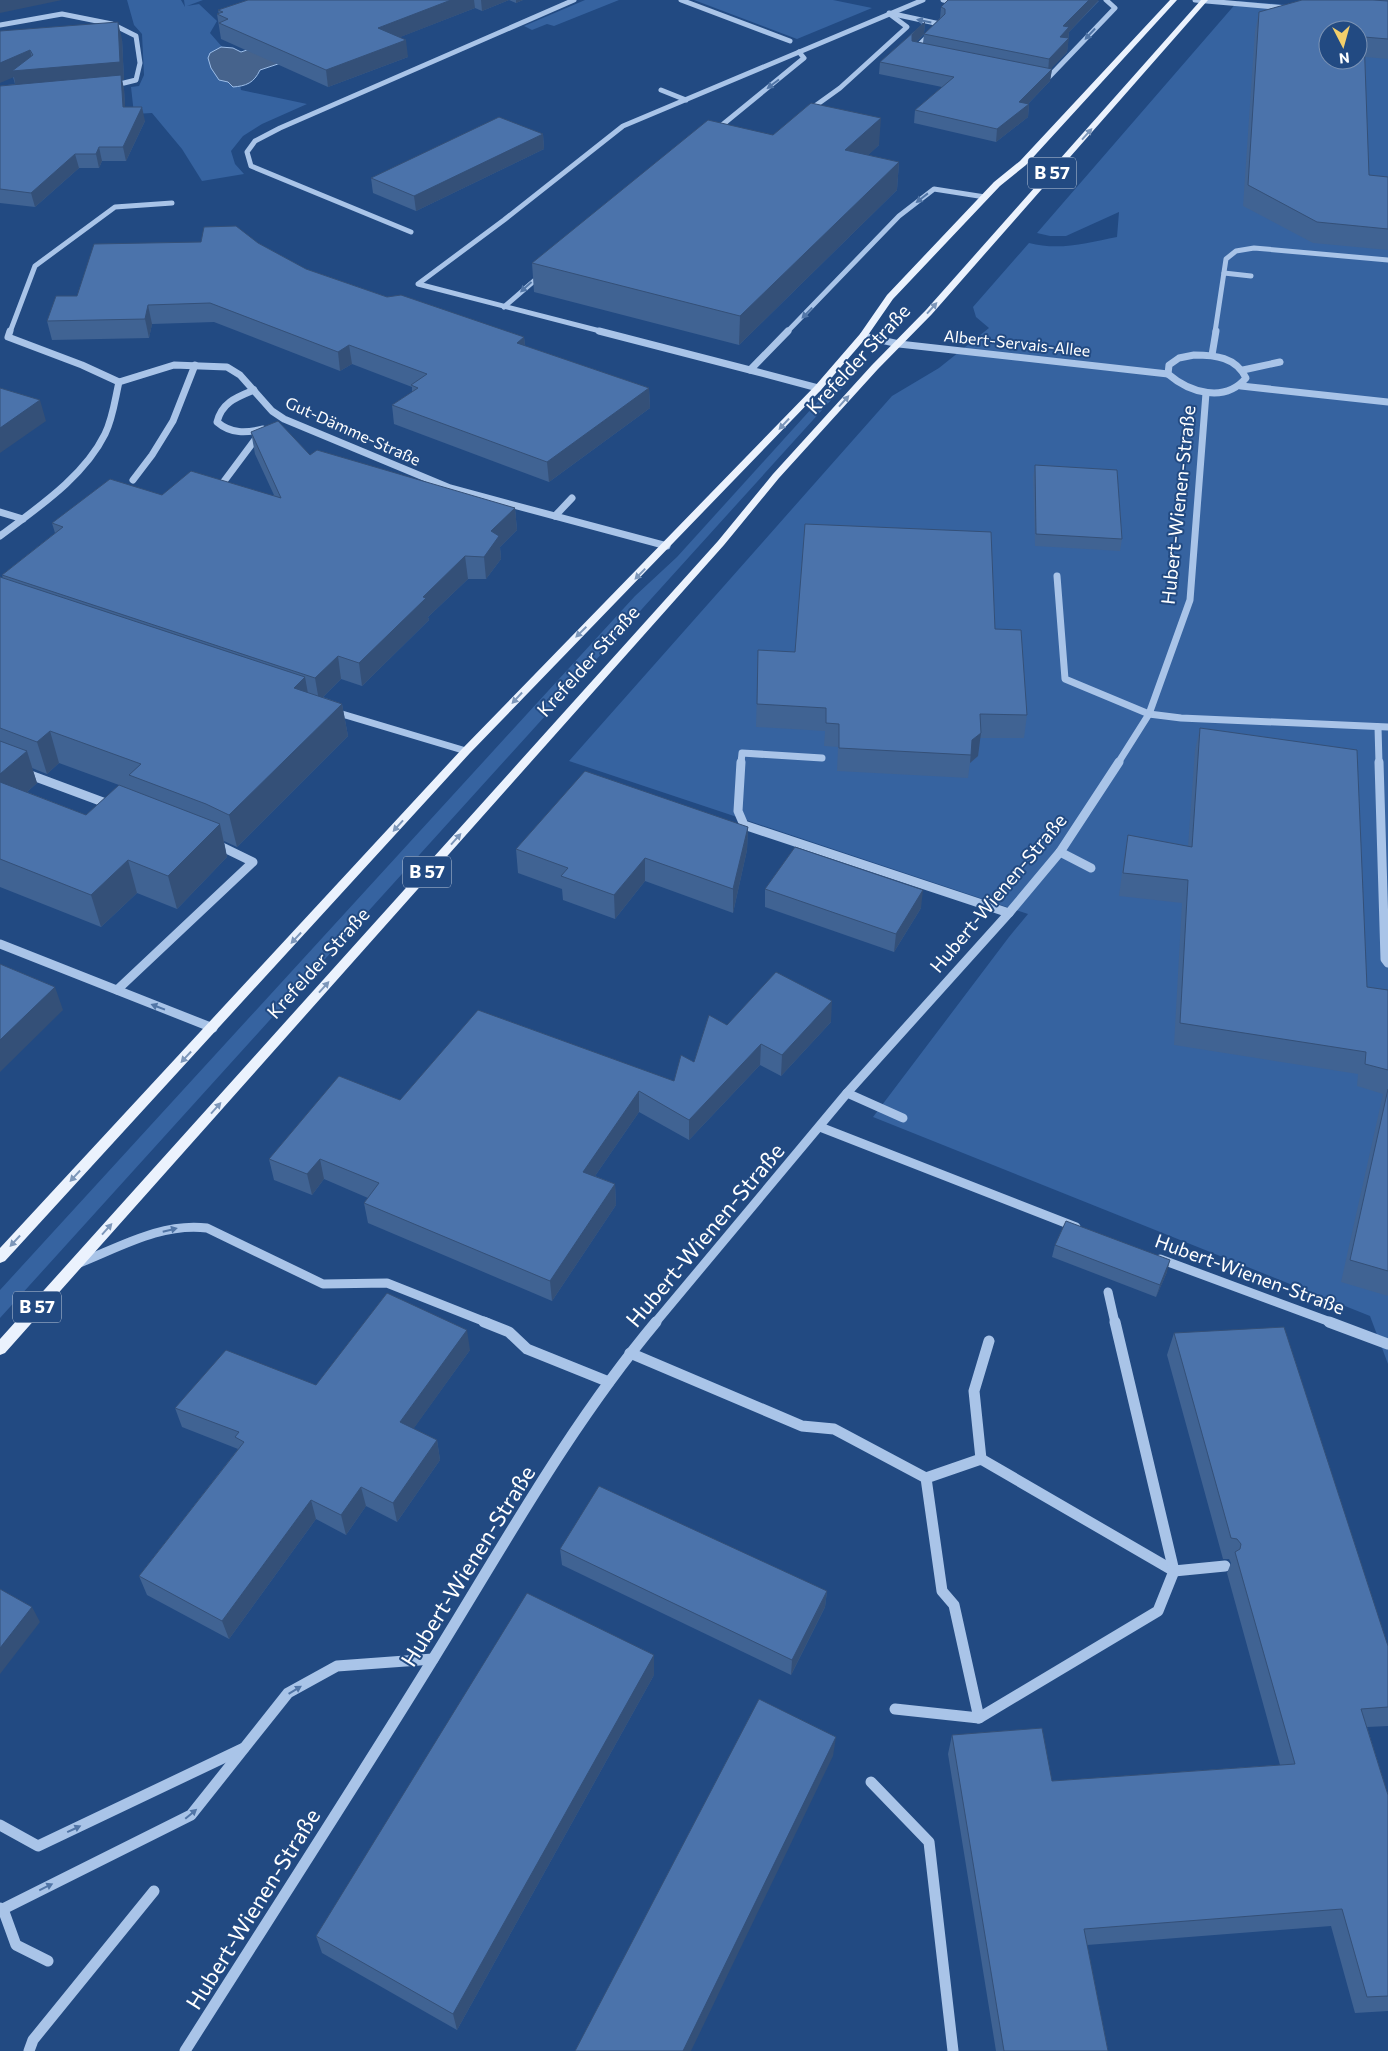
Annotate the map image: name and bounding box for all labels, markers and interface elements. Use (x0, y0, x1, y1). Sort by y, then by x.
one-way arrow (916, 17, 932, 25)
north arrow (1318, 20, 1368, 70)
one-way arrow (1084, 28, 1096, 40)
text: N (1338, 49, 1351, 67)
one-way arrow (767, 78, 780, 89)
one-way arrow (1081, 128, 1092, 141)
road number: B 57 (1028, 158, 1076, 188)
one-way arrow (916, 193, 929, 204)
one-way arrow (520, 281, 532, 293)
street label: Krefelder Straße (801, 299, 914, 418)
one-way arrow (926, 303, 938, 315)
one-way arrow (801, 306, 813, 318)
street label: Albert-Servais-Allee (943, 325, 1091, 360)
street label: Gut-Dämme-Straße (283, 392, 424, 469)
one-way arrow (838, 396, 850, 408)
street label: Hubert-Wienen-Straße (1156, 404, 1199, 606)
one-way arrow (778, 418, 790, 430)
one-way arrow (634, 568, 646, 580)
street label: Krefelder Straße (532, 600, 644, 721)
one-way arrow (576, 626, 588, 638)
one-way arrow (511, 691, 523, 703)
street label: Hubert-Wienen-Straße (924, 809, 1071, 977)
one-way arrow (392, 820, 404, 832)
one-way arrow (450, 833, 461, 846)
road number: B 57 (403, 856, 451, 888)
street label: Krefelder Straße (262, 902, 374, 1023)
one-way arrow (290, 931, 302, 943)
one-way arrow (318, 981, 330, 993)
one-way arrow (150, 1003, 165, 1011)
one-way arrow (180, 1051, 192, 1063)
one-way arrow (210, 1102, 222, 1114)
street label: Hubert-Wienen-Straße (620, 1137, 789, 1332)
one-way arrow (69, 1170, 81, 1182)
one-way arrow (102, 1222, 113, 1235)
one-way arrow (162, 1226, 177, 1234)
street label: Hubert-Wienen-Straße (1152, 1228, 1348, 1319)
one-way arrow (9, 1235, 21, 1247)
road number: B 57 (13, 1291, 61, 1322)
street label: Hubert-Wienen-Straße (395, 1460, 540, 1671)
one-way arrow (288, 1685, 301, 1694)
street label: Hubert-Wienen-Straße (180, 1803, 325, 2014)
one-way arrow (184, 1808, 197, 1819)
one-way arrow (67, 1825, 81, 1833)
one-way arrow (39, 1883, 54, 1891)

